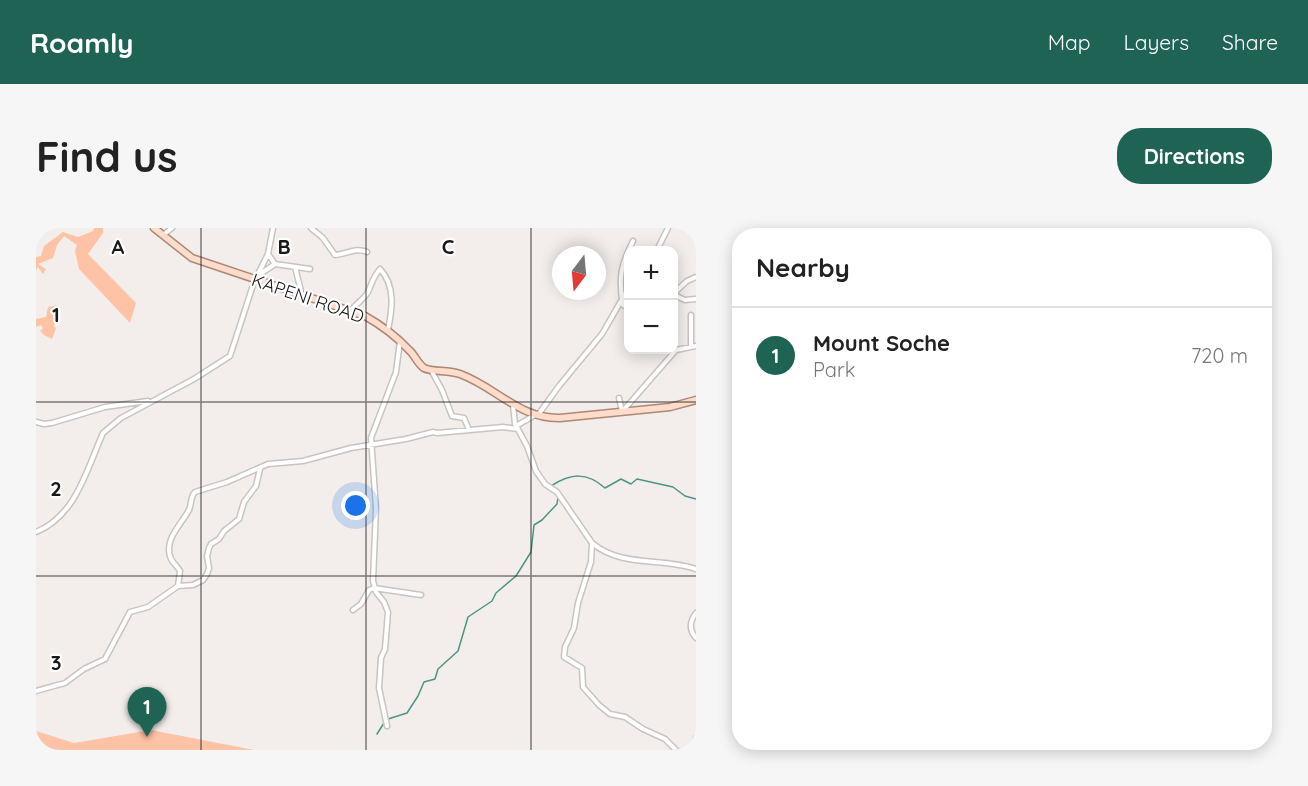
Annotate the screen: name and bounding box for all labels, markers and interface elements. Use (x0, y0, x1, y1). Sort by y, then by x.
text: Roamly (30, 25, 134, 60)
text: Map (1048, 29, 1091, 55)
text: Layers (1124, 29, 1189, 55)
text: Share (1222, 29, 1278, 55)
button: Directions (1117, 128, 1272, 184)
text: Find us (36, 130, 178, 183)
text: A (112, 234, 125, 259)
text: B (277, 234, 291, 259)
text: C (442, 234, 455, 259)
north arrow (552, 246, 606, 300)
map controls (624, 246, 678, 354)
button: + (624, 246, 678, 300)
text: Nearby (756, 251, 850, 284)
street label: KAPENI ROAD (249, 268, 367, 328)
button: − (624, 300, 678, 354)
text: 1 (52, 302, 60, 327)
text: Mount Soche (813, 329, 950, 357)
text: 1 (772, 343, 779, 368)
text: 720 m (1191, 343, 1248, 368)
text: Park (813, 357, 855, 382)
text: 2 (50, 476, 62, 501)
your location (341, 491, 370, 520)
text: 3 (51, 650, 61, 675)
pin: 1 (128, 688, 166, 737)

